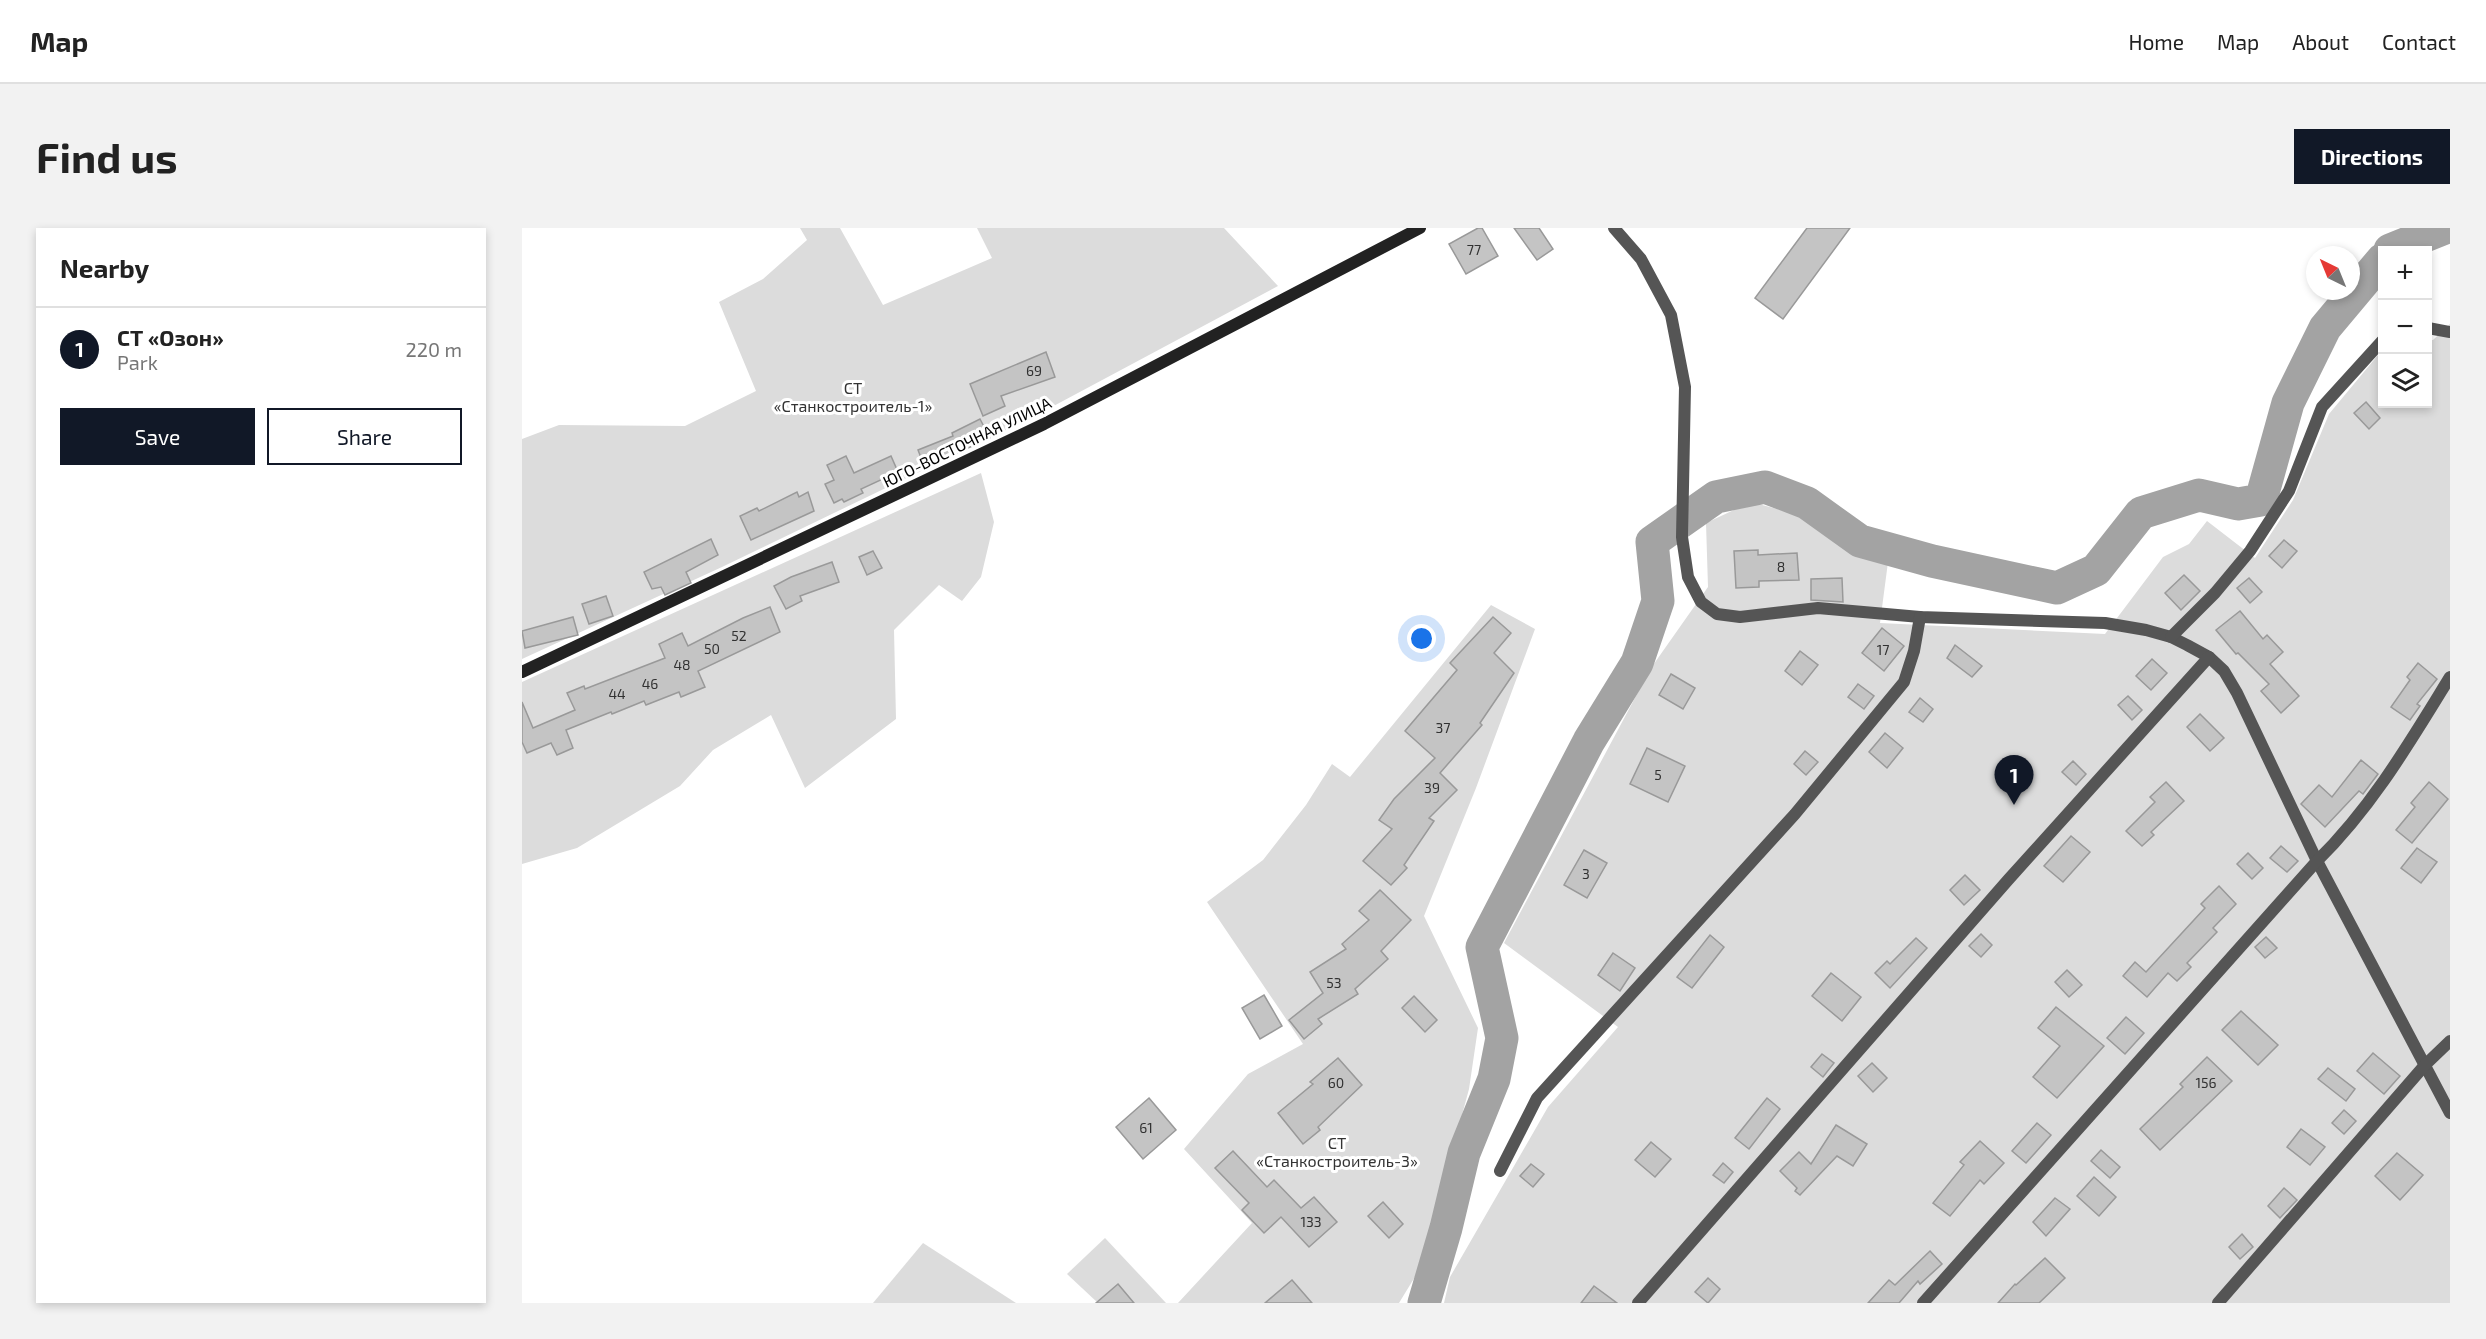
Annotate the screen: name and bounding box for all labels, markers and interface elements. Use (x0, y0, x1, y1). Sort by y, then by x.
text: Map (30, 24, 88, 58)
text: Home (2128, 29, 2184, 54)
text: Map (2217, 29, 2259, 54)
text: About (2292, 29, 2349, 54)
text: Contact (2382, 29, 2456, 54)
button: Directions (2294, 129, 2450, 184)
text: Find us (36, 131, 178, 181)
house number: 77 (1467, 241, 1481, 258)
north arrow (2306, 246, 2360, 300)
map controls (2378, 246, 2432, 408)
button: + (2378, 246, 2432, 300)
text: Nearby (60, 252, 149, 283)
button: − (2378, 300, 2432, 354)
text: СТ «Озон» (117, 324, 224, 350)
text: 1 (75, 337, 84, 361)
text: 220 m (405, 337, 462, 361)
text: Park (117, 350, 158, 374)
button: layers (2378, 354, 2432, 408)
house number: 69 (1026, 362, 1042, 379)
park label: СТ «Станкостроитель-1» (774, 378, 932, 415)
street label: ЮГО-ВОСТОЧНАЯ УЛИЦА (879, 392, 1054, 491)
button: Save (60, 408, 255, 465)
button: Share (267, 408, 462, 465)
house number: 8 (1777, 558, 1785, 575)
your location (1407, 624, 1436, 653)
house number: 52 (731, 627, 747, 644)
house number: 50 (704, 640, 720, 657)
house number: 17 (1877, 641, 1889, 658)
house number: 48 (673, 656, 691, 673)
house number: 46 (642, 675, 658, 692)
house number: 44 (608, 685, 626, 702)
house number: 37 (1436, 719, 1450, 736)
pin: 1 (1994, 756, 2034, 805)
house number: 5 (1654, 766, 1662, 783)
house number: 39 (1424, 779, 1440, 796)
house number: 3 (1582, 865, 1590, 882)
house number: 53 (1326, 974, 1342, 991)
house number: 60 (1328, 1074, 1344, 1091)
house number: 156 (2195, 1074, 2217, 1091)
house number: 61 (1139, 1119, 1153, 1136)
park label: СТ «Станкостроитель-3» (1256, 1133, 1418, 1170)
house number: 133 (1300, 1213, 1322, 1230)

